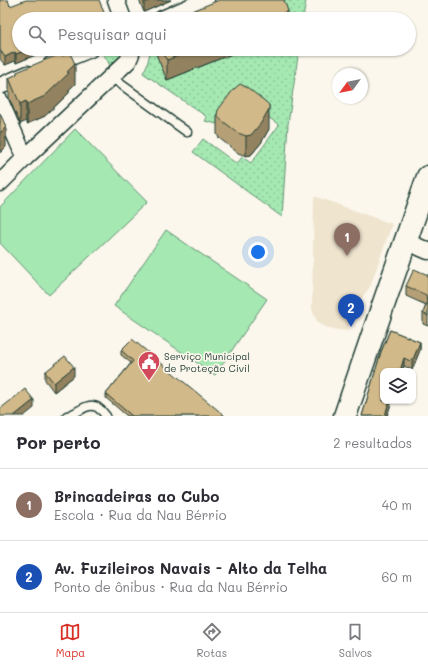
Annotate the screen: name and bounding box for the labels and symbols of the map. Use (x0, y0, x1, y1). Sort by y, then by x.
north arrow (332, 68, 368, 104)
pin: 1 (334, 223, 360, 256)
your location (248, 242, 268, 262)
pin: 2 (338, 294, 364, 327)
public building icon: Serviço Municipal de Proteção Civil (136, 349, 162, 382)
place label: Serviço Municipal de Proteção Civil (164, 349, 250, 375)

